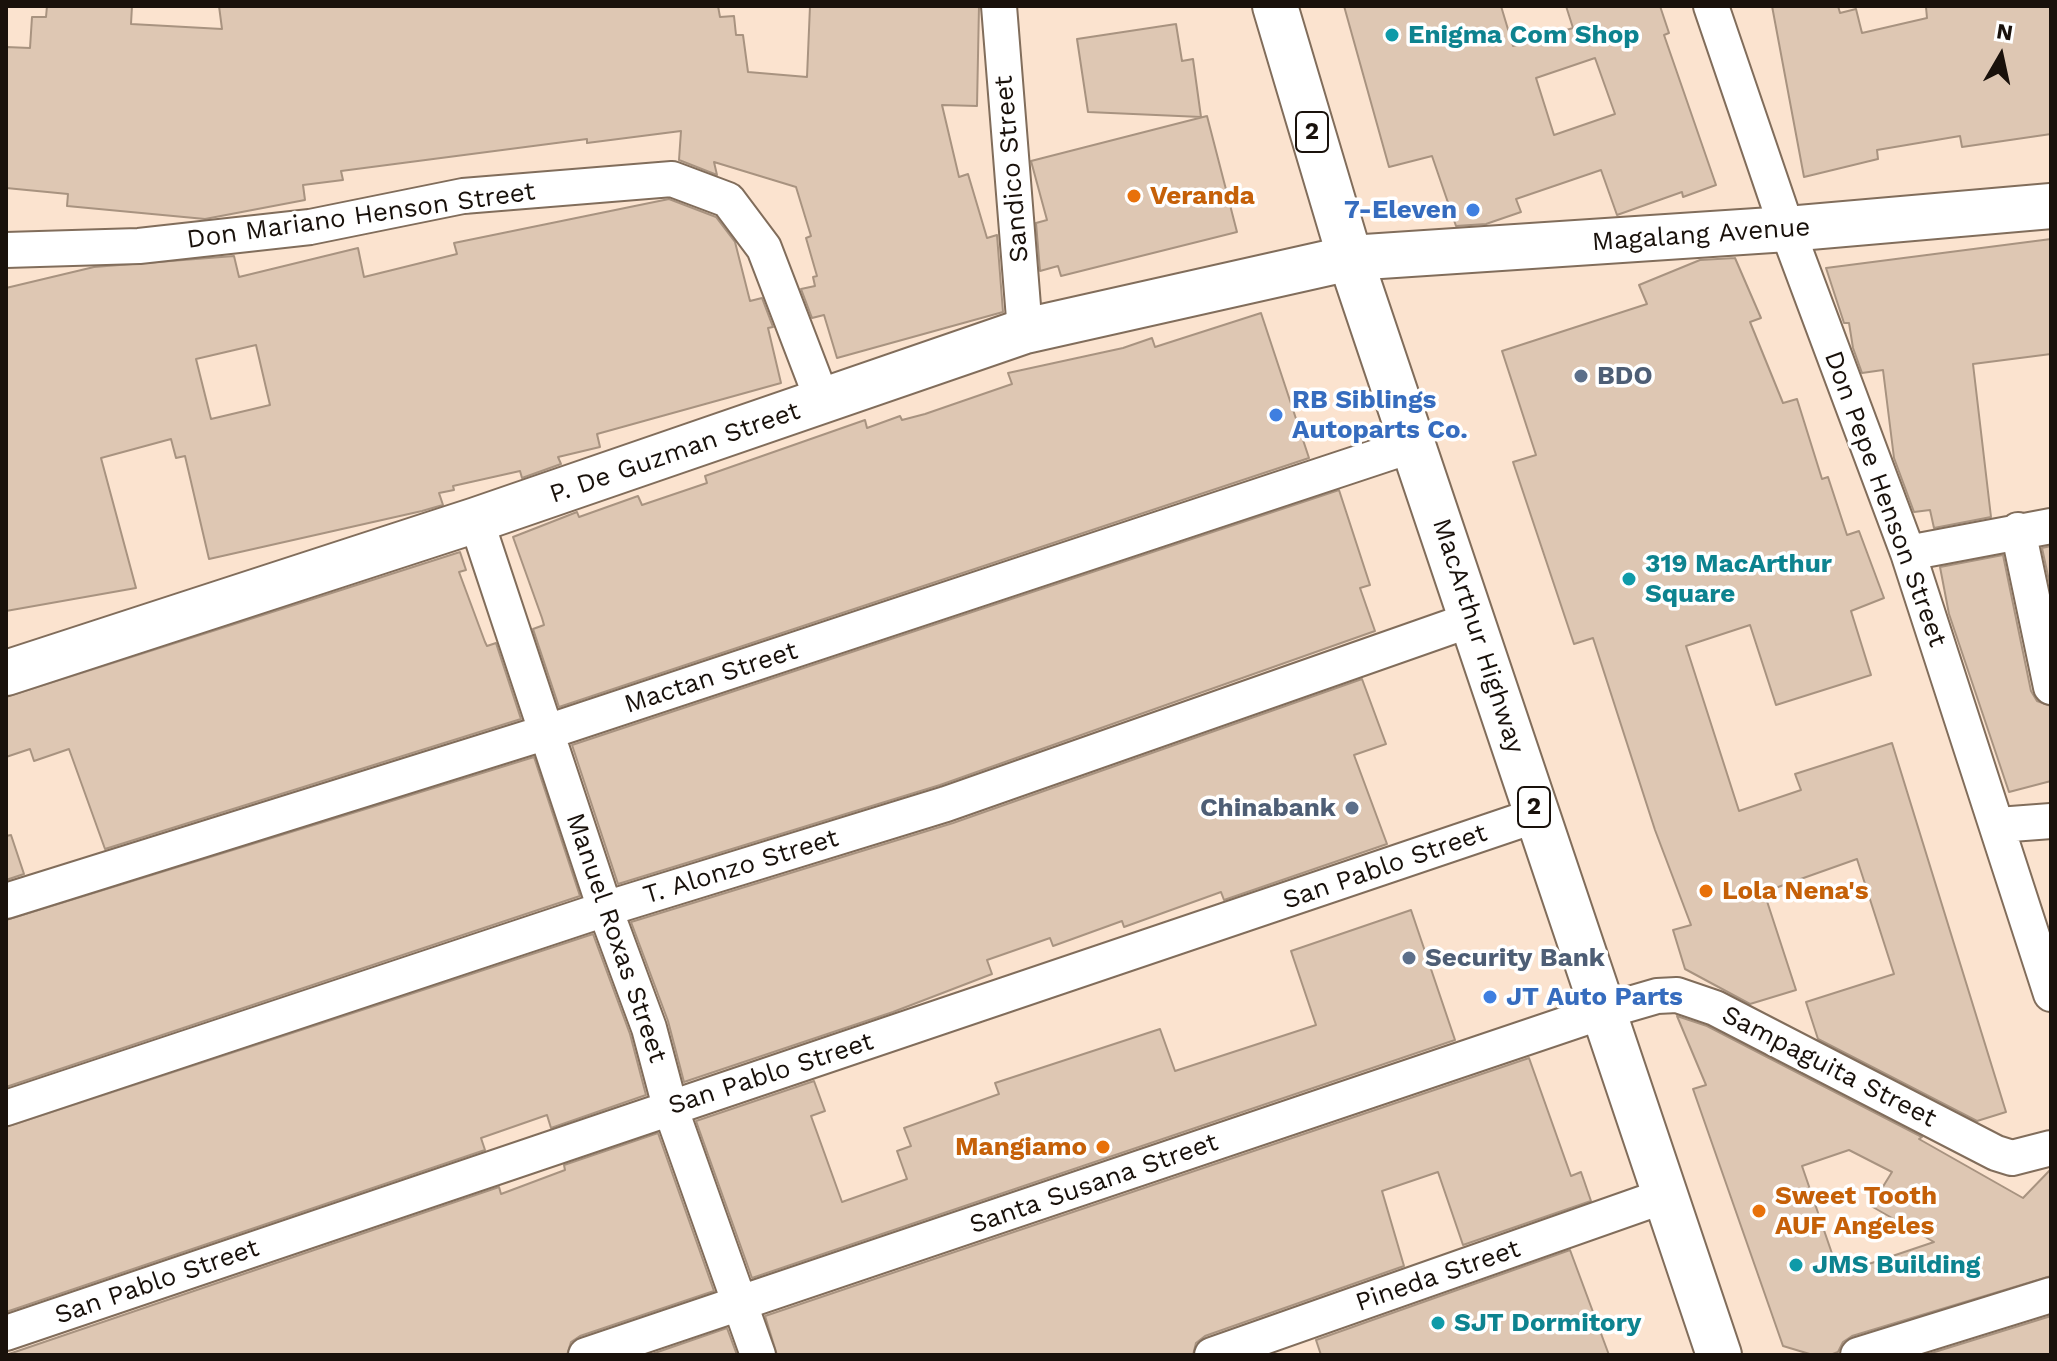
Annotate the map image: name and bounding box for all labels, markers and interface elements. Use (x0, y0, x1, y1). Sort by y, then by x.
north arrow (1961, 16, 2041, 96)
text: N (1995, 18, 2015, 45)
place label: Enigma Com Shop (1408, 19, 1640, 51)
marker: Enigma Com Shop (1383, 26, 1401, 44)
street label: Sandico Street (988, 74, 1036, 264)
road number: 2 (1296, 112, 1328, 152)
street label: Don Mariano Henson Street (185, 176, 537, 256)
place label: Veranda (1150, 180, 1255, 212)
marker: Veranda (1125, 187, 1143, 205)
place label: 7-Eleven (1344, 194, 1457, 226)
marker: 7-Eleven (1464, 201, 1482, 219)
street label: Magalang Avenue (1591, 212, 1811, 258)
street label: Don Pepe Henson Street (1817, 347, 1953, 651)
place label: BDO (1597, 360, 1653, 392)
marker: BDO (1572, 367, 1590, 385)
place label: RB Siblings Autoparts Co. (1292, 384, 1468, 446)
street label: P. De Guzman Street (546, 395, 804, 511)
marker: RB Siblings Autoparts Co. (1267, 406, 1285, 424)
street label: MacArthur Highway (1425, 515, 1531, 757)
place label: 319 MacArthur Square (1645, 548, 1832, 610)
marker: 319 MacArthur Square (1620, 570, 1638, 588)
street label: Mactan Street (621, 635, 801, 721)
road number: 2 (1518, 787, 1550, 827)
place label: Chinabank (1200, 792, 1336, 824)
marker: Chinabank (1343, 799, 1361, 817)
street label: Manuel Roxas Street (559, 809, 673, 1067)
street label: San Pablo Street (1279, 817, 1491, 917)
street label: T. Alonzo Street (640, 823, 842, 911)
place label: Lola Nena's (1722, 875, 1868, 907)
marker: Lola Nena's (1697, 882, 1715, 900)
place label: Security Bank (1425, 942, 1605, 974)
marker: Security Bank (1400, 949, 1418, 967)
place label: JT Auto Parts (1506, 981, 1683, 1013)
marker: JT Auto Parts (1481, 988, 1499, 1006)
street label: Sampaguita Street (1717, 999, 1941, 1135)
street label: San Pablo Street (665, 1026, 877, 1122)
street label: Santa Susana Street (966, 1127, 1222, 1241)
place label: Mangiamo (955, 1131, 1087, 1163)
marker: Mangiamo (1094, 1138, 1112, 1156)
place label: Sweet Tooth AUF Angeles (1775, 1180, 1937, 1242)
marker: Sweet Tooth AUF Angeles (1750, 1202, 1768, 1220)
street label: San Pablo Street (51, 1232, 263, 1332)
street label: Pineda Street (1352, 1233, 1524, 1319)
place label: JMS Building (1812, 1249, 1980, 1281)
marker: JMS Building (1787, 1256, 1805, 1274)
place label: SJT Dormitory (1454, 1307, 1641, 1339)
marker: SJT Dormitory (1429, 1314, 1447, 1332)

